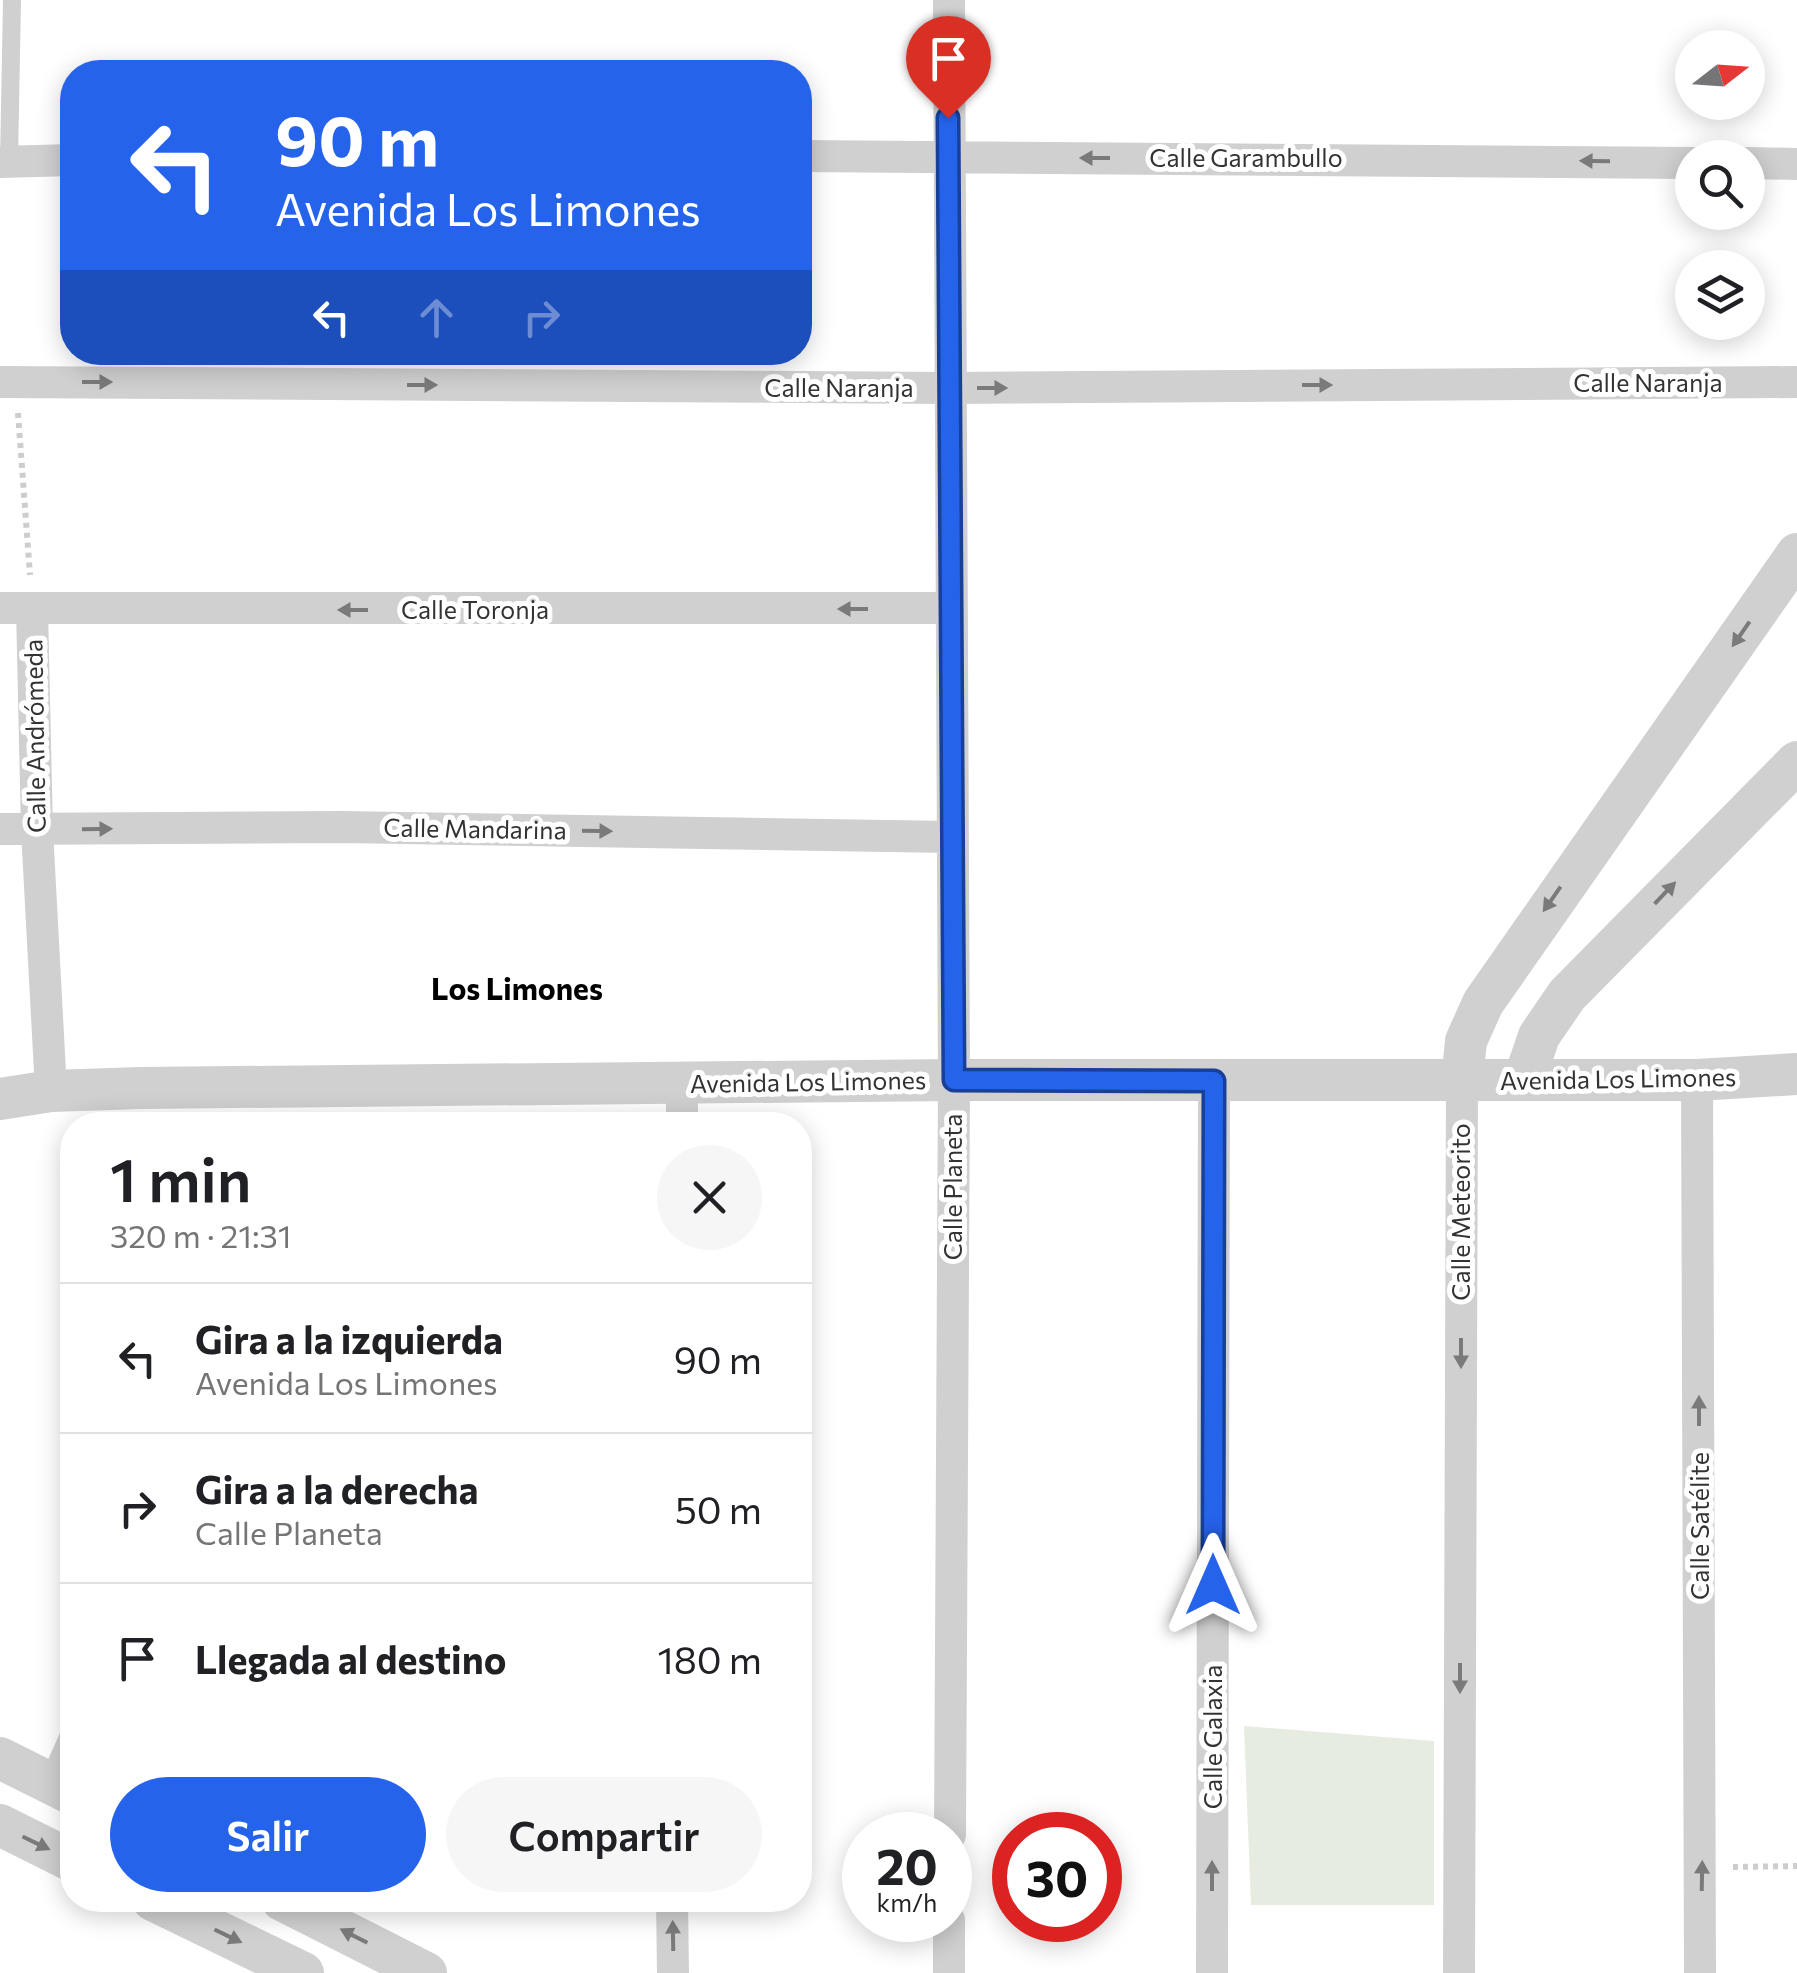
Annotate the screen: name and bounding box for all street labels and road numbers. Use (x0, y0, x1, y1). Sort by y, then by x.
street label: Calle Garambullo (1149, 142, 1343, 172)
street label: Calle Naranja (1573, 367, 1723, 397)
street label: Calle Naranja (764, 372, 914, 402)
street label: Calle Toronja (401, 594, 549, 624)
street label: Calle Andrómeda (17, 639, 51, 833)
street label: Calle Mandarina (383, 811, 567, 845)
street label: Avenida Los Limones (1500, 1061, 1736, 1095)
street label: Avenida Los Limones (690, 1064, 926, 1098)
street label: Calle Planeta (937, 1114, 967, 1260)
street label: Calle Meteorito (1445, 1123, 1475, 1301)
street label: Calle Satélite (1684, 1452, 1714, 1600)
street label: Calle Galaxia (1197, 1665, 1227, 1809)

